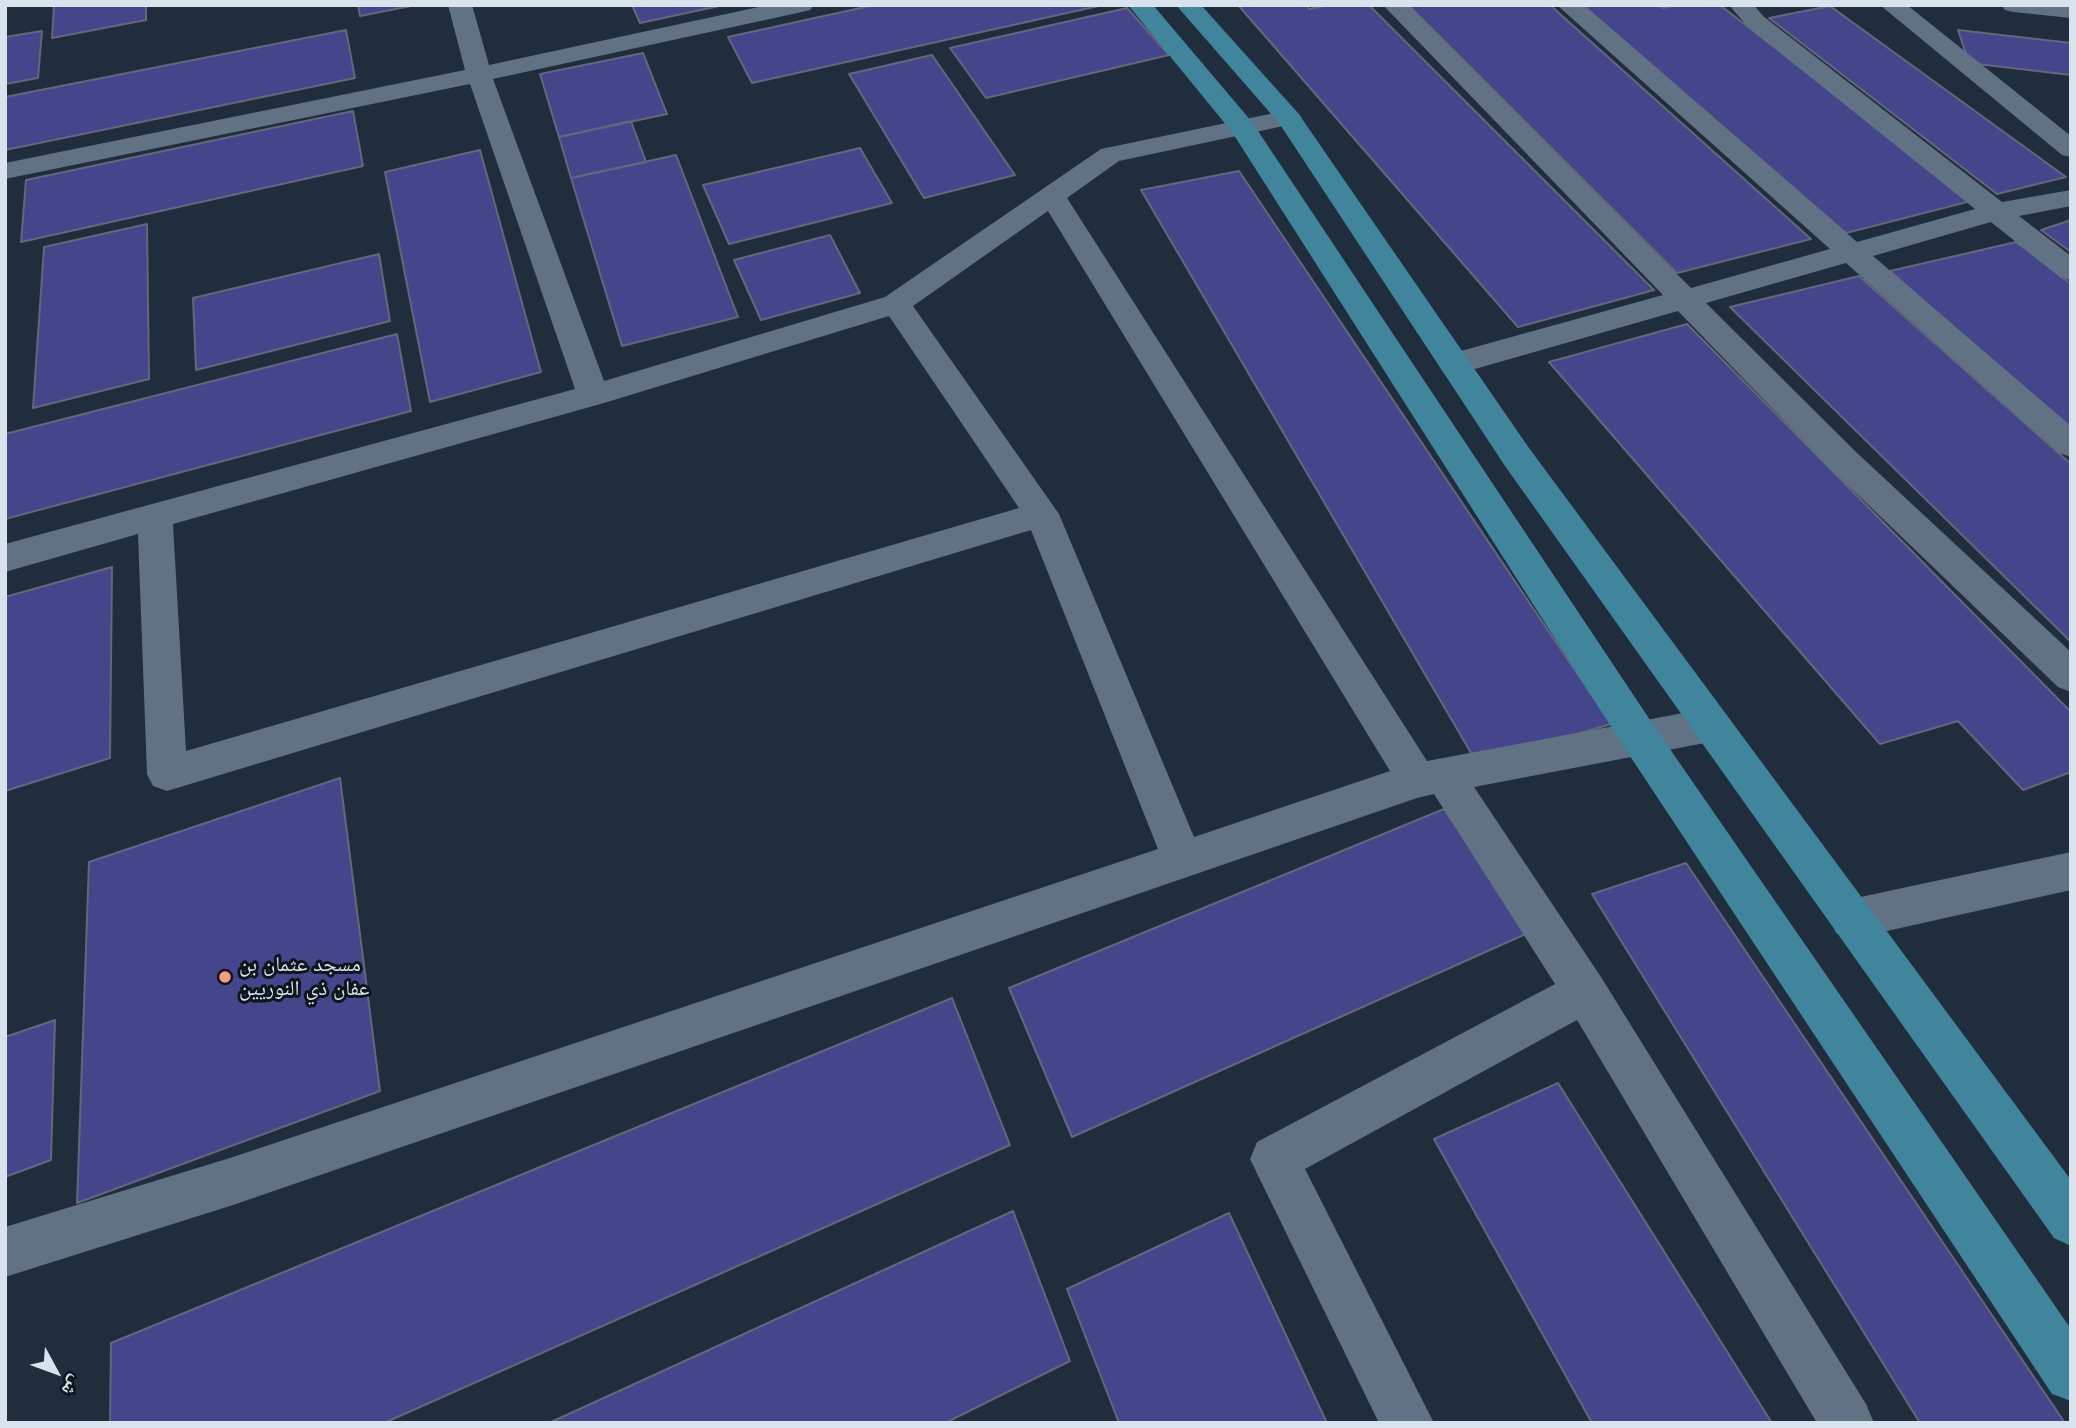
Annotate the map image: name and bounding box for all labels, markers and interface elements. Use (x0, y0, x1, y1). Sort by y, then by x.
place label: مسجد عثمان بن عفان ذي النوريين (239, 952, 369, 1002)
marker: مسجد عثمان بن عفان ذي النوريين (217, 969, 233, 985)
north arrow (21, 1337, 91, 1407)
text: ش (57, 1371, 88, 1401)

